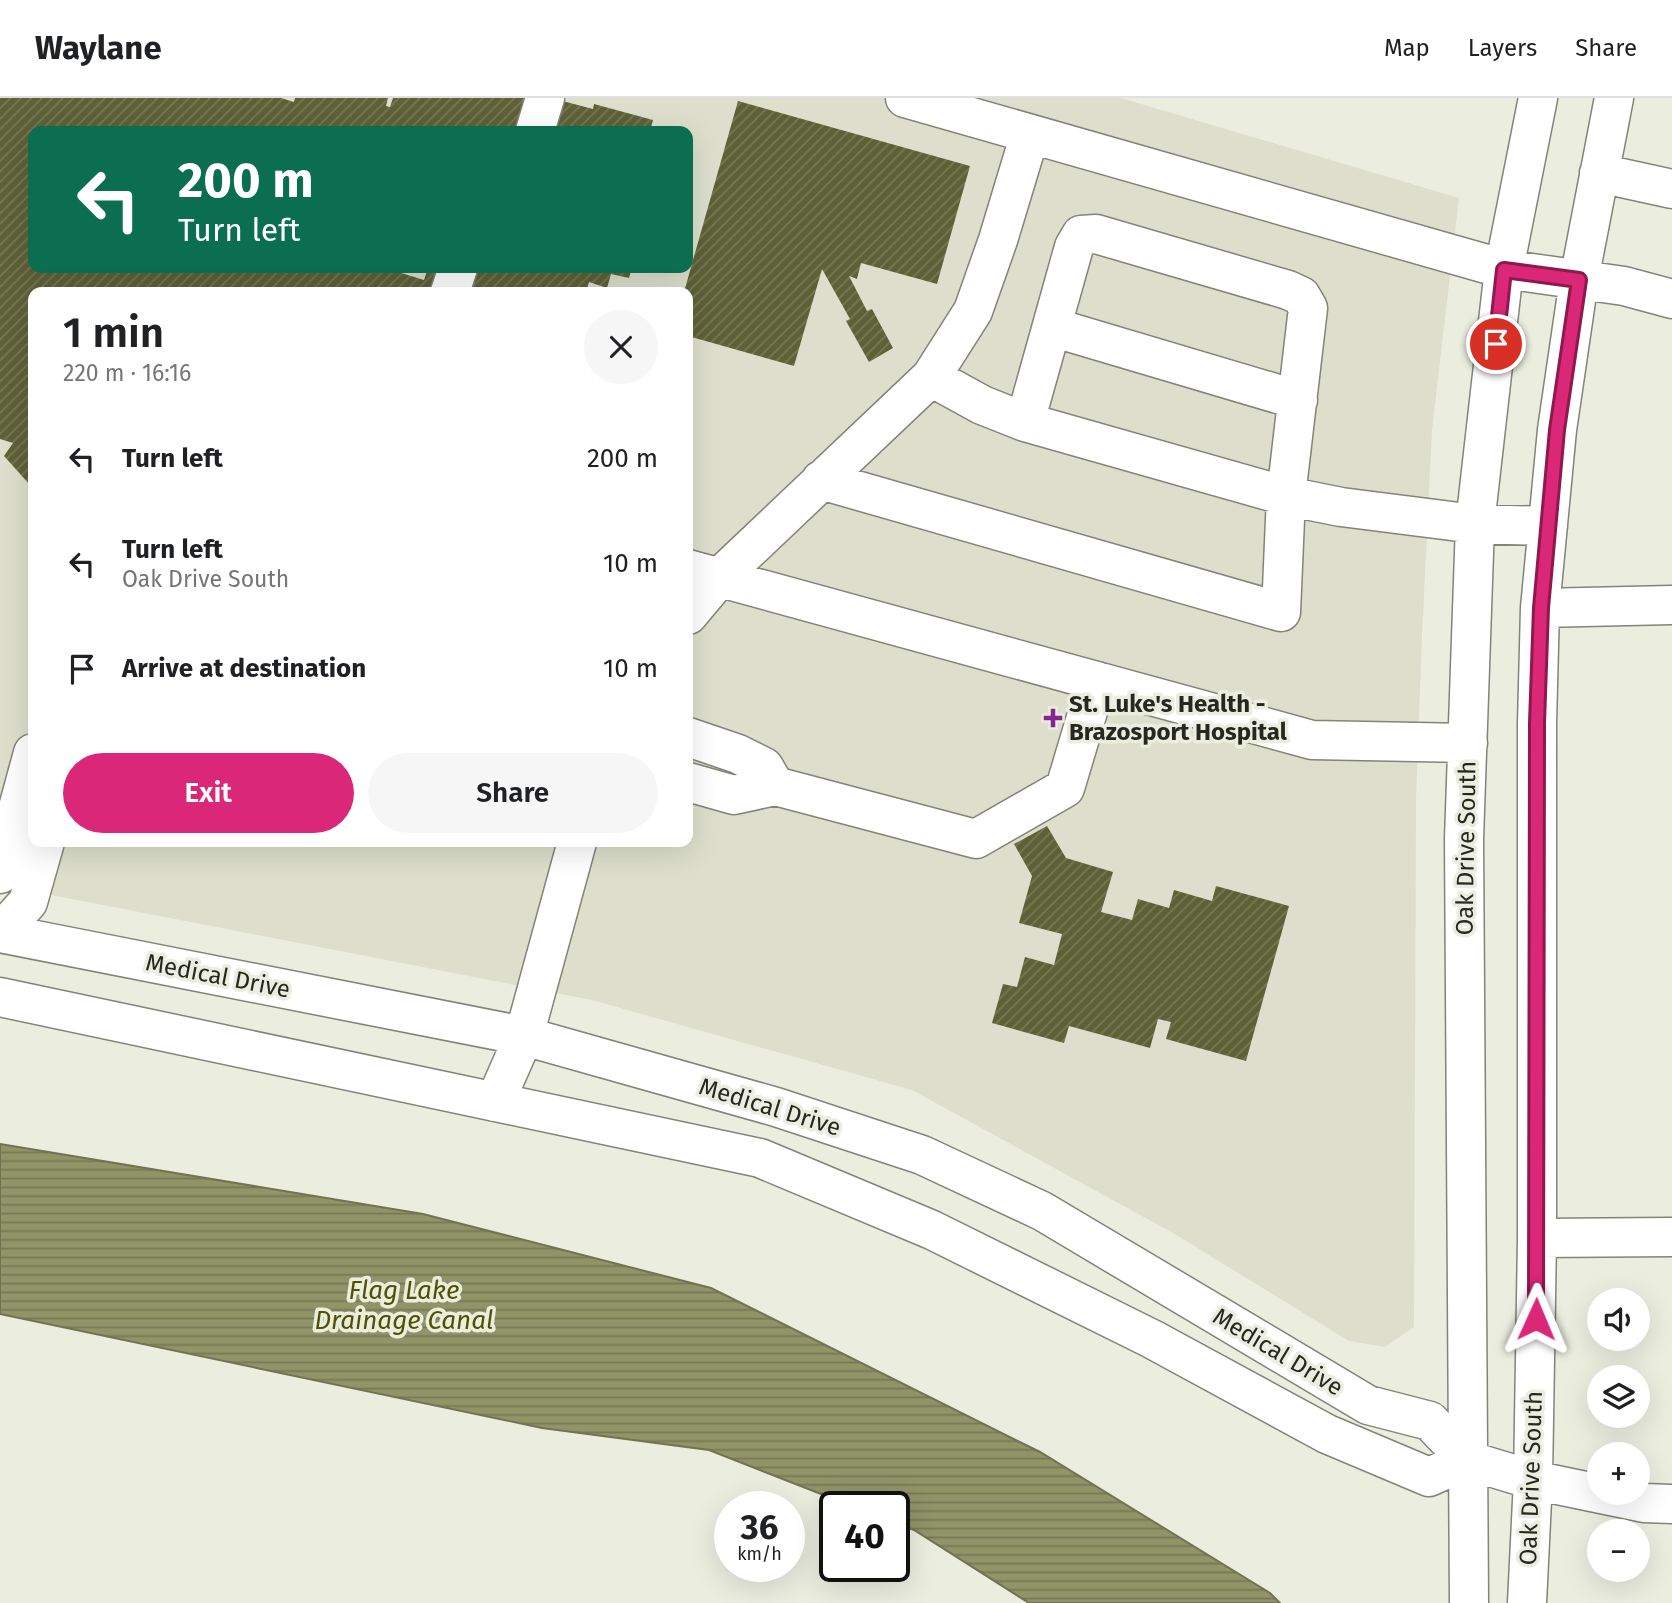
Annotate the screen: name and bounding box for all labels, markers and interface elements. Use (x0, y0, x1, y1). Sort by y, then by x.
text: Waylane (35, 28, 162, 68)
text: Map (1384, 34, 1430, 62)
text: Layers (1468, 34, 1537, 62)
text: Share (1575, 34, 1637, 62)
text: 200 m (178, 151, 314, 210)
icon: left (63, 154, 154, 245)
text: Turn left (178, 211, 300, 249)
text: 1 min (63, 308, 164, 358)
button: close (584, 310, 658, 384)
pin (1466, 314, 1526, 374)
icon: arrive (1477, 325, 1515, 363)
text: 220 m · 16:16 (63, 359, 191, 387)
icon: left (63, 440, 101, 478)
text: Turn left (122, 443, 223, 474)
text: 200 m (587, 443, 658, 474)
text: Turn left (122, 534, 223, 565)
icon: left (63, 545, 101, 583)
text: 10 m (603, 548, 658, 579)
text: Oak Drive South (122, 565, 289, 593)
icon: arrive (63, 650, 101, 688)
text: Arrive at destination (122, 653, 366, 684)
text: 10 m (603, 653, 658, 684)
place label: St. Luke's Health - Brazosport Hospital (1069, 690, 1288, 746)
marker: St. Luke's Health - Brazosport Hospital (1043, 708, 1063, 728)
button: Exit (63, 753, 354, 833)
button: Share (368, 753, 658, 833)
street label: Oak Drive South (1450, 761, 1482, 935)
street label: Medical Drive (143, 948, 293, 1004)
street label: Medical Drive (696, 1072, 844, 1142)
water label: Flag Lake Drainage Canal (315, 1275, 493, 1336)
position arrow (1499, 1282, 1573, 1356)
map controls (1587, 1288, 1650, 1582)
button: sound (1587, 1288, 1650, 1351)
street label: Medical Drive (1208, 1302, 1348, 1402)
button: layers (1587, 1365, 1650, 1428)
street label: Oak Drive South (1514, 1390, 1548, 1566)
button: + (1587, 1442, 1650, 1505)
speed limit sign: 40 (819, 1491, 910, 1582)
text: 36 (741, 1506, 778, 1548)
button: − (1587, 1519, 1650, 1582)
text: km/h (737, 1543, 782, 1565)

